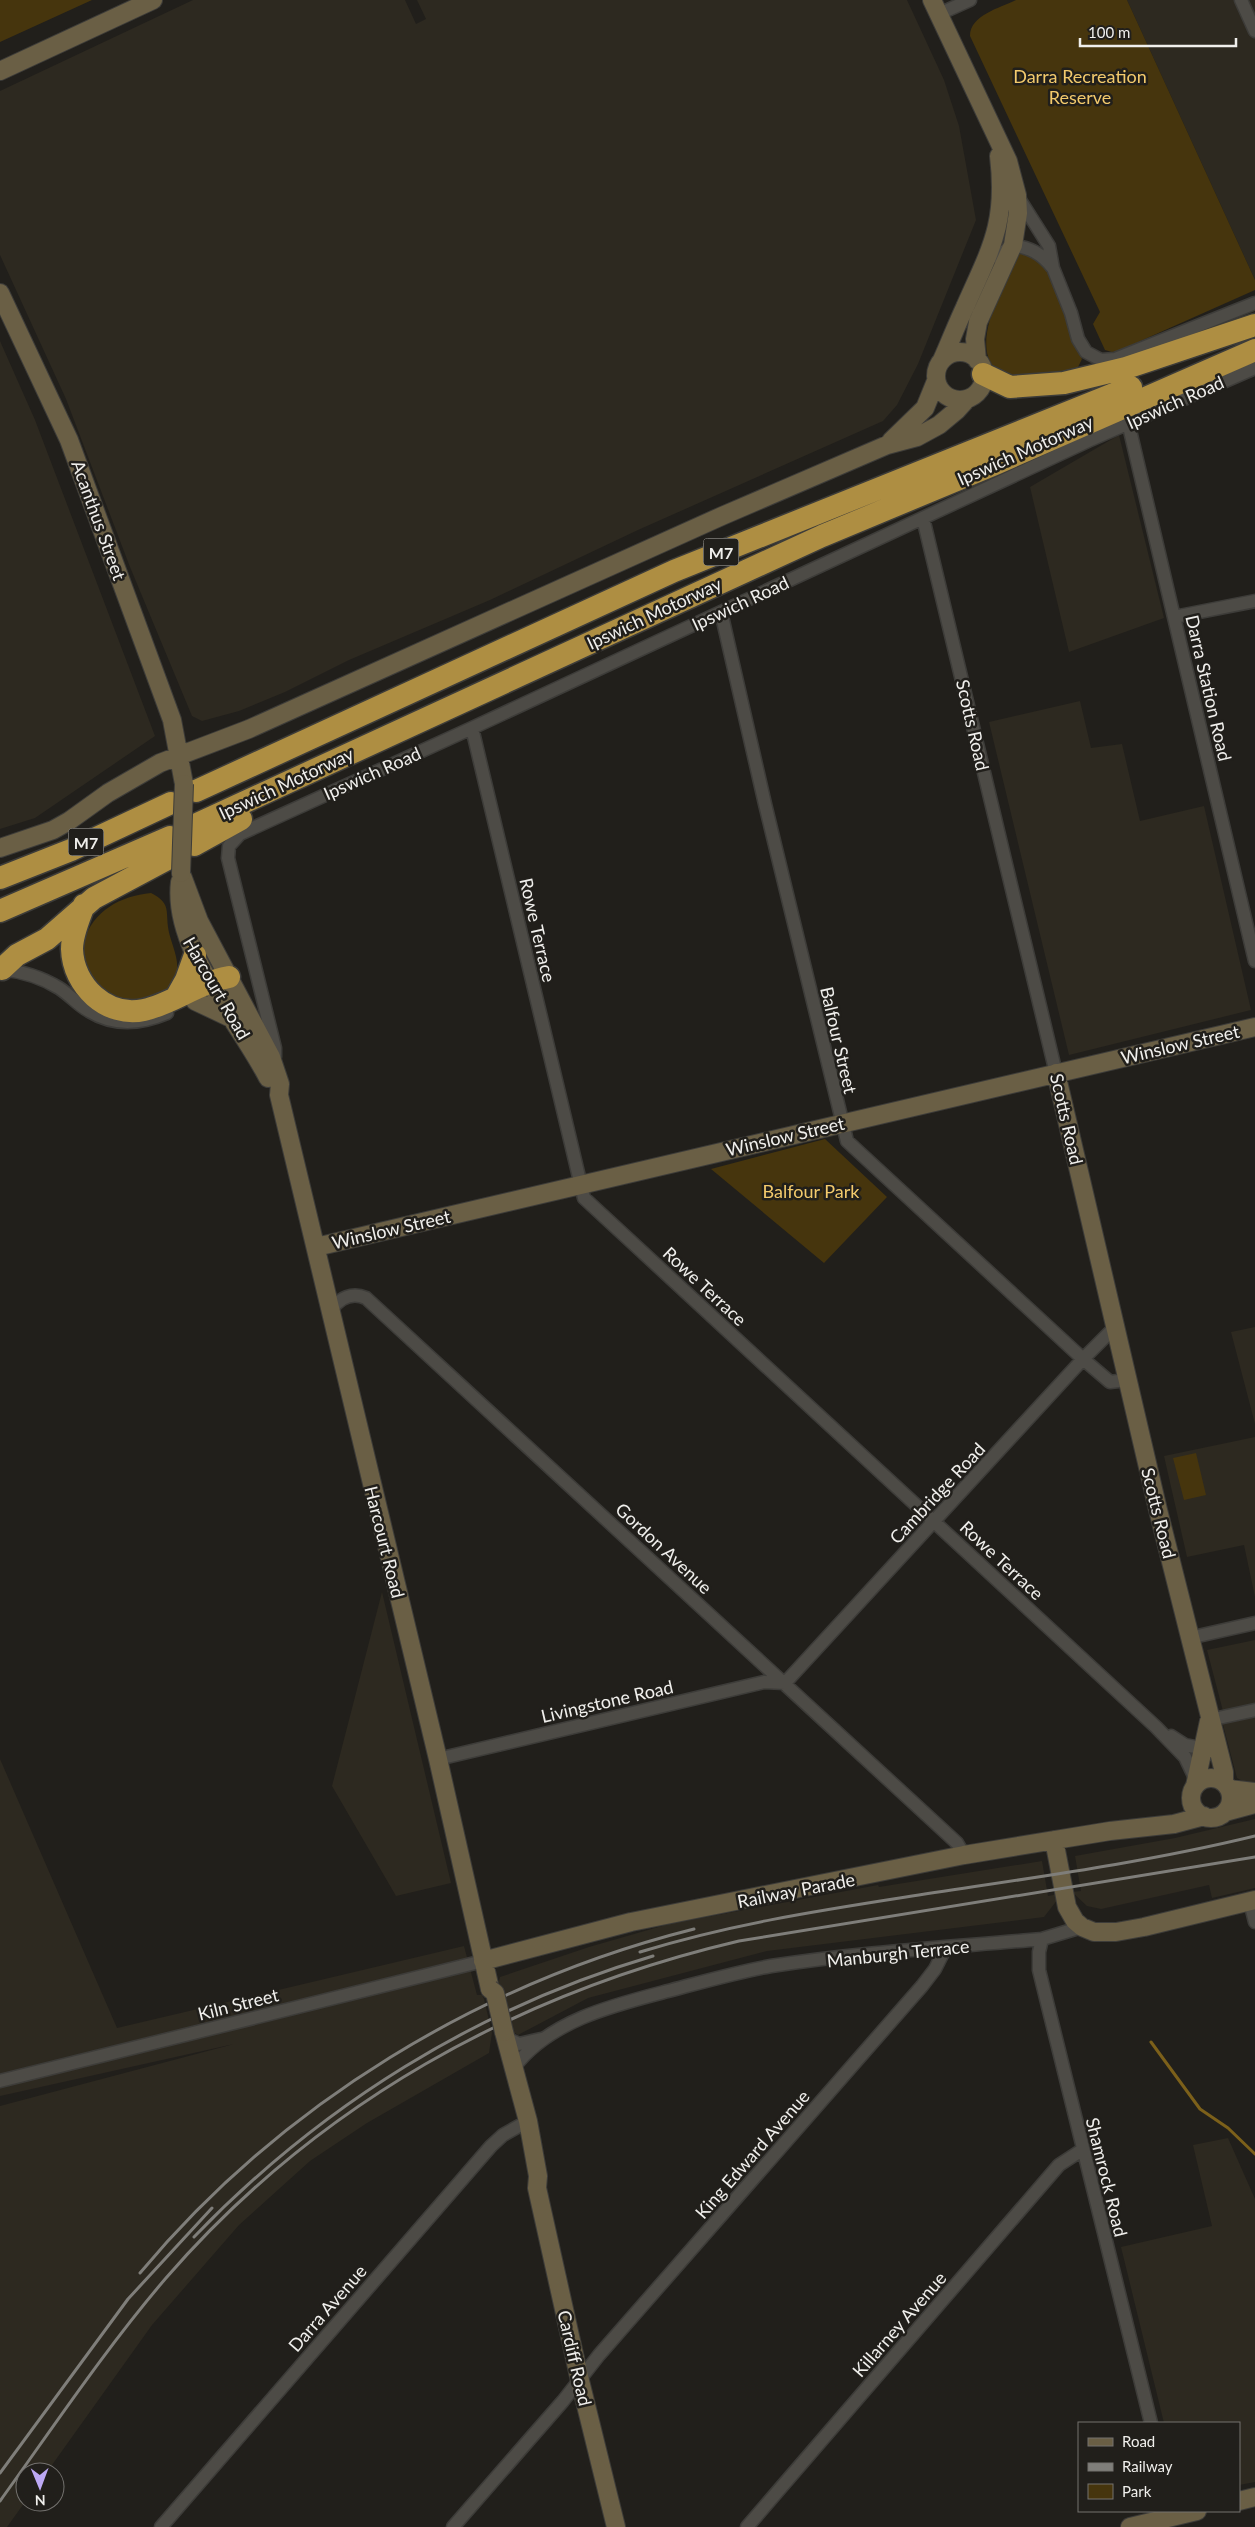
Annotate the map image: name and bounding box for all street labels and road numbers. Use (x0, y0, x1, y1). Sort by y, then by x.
street label: Ipswich Road (1123, 371, 1227, 433)
street label: Ipswich Motorway (954, 410, 1097, 490)
street label: Acanthus Street (67, 457, 131, 583)
road number: M7 (704, 538, 738, 566)
street label: Ipswich Road (688, 571, 792, 635)
street label: Ipswich Motorway (583, 572, 726, 654)
street label: Darra Station Road (1181, 613, 1237, 763)
street label: Scotts Road (952, 677, 994, 773)
street label: Ipswich Motorway (215, 742, 358, 824)
street label: Ipswich Road (320, 742, 424, 804)
road number: M7 (68, 829, 104, 856)
street label: Rowe Terrace (515, 876, 561, 984)
street label: Harcourt Road (179, 933, 255, 1043)
street label: Balfour Street (816, 984, 862, 1096)
street label: Winslow Street (1119, 1020, 1242, 1068)
street label: Scotts Road (1046, 1071, 1088, 1167)
street label: Winslow Street (724, 1112, 847, 1160)
street label: Winslow Street (330, 1205, 453, 1253)
street label: Rowe Terrace (659, 1242, 751, 1330)
street label: Cambridge Road (885, 1438, 989, 1548)
street label: Scotts Road (1137, 1465, 1181, 1561)
street label: Harcourt Road (360, 1484, 410, 1600)
street label: Gordon Avenue (611, 1498, 717, 1598)
street label: Rowe Terrace (956, 1516, 1048, 1604)
street label: Livingstone Road (539, 1675, 675, 1727)
street label: Railway Parade (735, 1868, 857, 1912)
street label: Manburgh Terrace (826, 1935, 970, 1971)
street label: Kiln Street (195, 1983, 281, 2025)
street label: King Edward Avenue (690, 2085, 814, 2223)
street label: Shamrock Road (1082, 2115, 1132, 2239)
street label: Darra Avenue (283, 2260, 371, 2356)
street label: Killarney Avenue (847, 2267, 951, 2381)
street label: Cardiff Road (553, 2308, 597, 2408)

